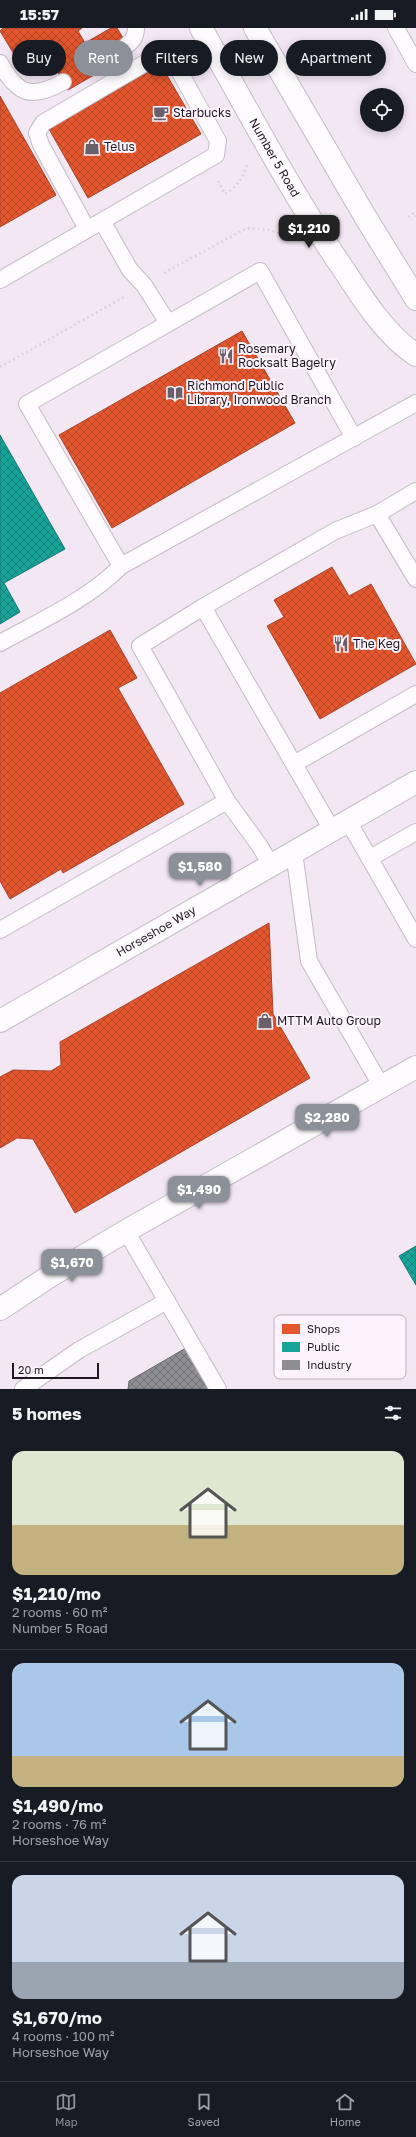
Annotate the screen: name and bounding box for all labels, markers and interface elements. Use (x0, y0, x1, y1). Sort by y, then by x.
text: 15:57 (20, 5, 59, 23)
chip: Buy (12, 40, 66, 76)
chip: Rent (74, 40, 133, 76)
chip: Filters (141, 40, 212, 76)
chip: New (220, 40, 278, 76)
chip: Apartment (286, 40, 386, 76)
map controls (360, 88, 404, 132)
button: locate (360, 88, 404, 132)
cafe icon: Starbucks (152, 104, 170, 122)
place label: Starbucks (173, 105, 231, 120)
street label: Number 5 Road (246, 115, 303, 200)
shop icon: Telus (83, 138, 101, 156)
place label: Telus (104, 139, 135, 154)
pin: $1,210 (276, 215, 342, 249)
text: $1,210 (288, 220, 330, 236)
place label: Rosemary Rocksalt Bagelry (238, 341, 336, 370)
restaurant icon: Rosemary Rocksalt Bagelry (217, 347, 235, 365)
place label: Richmond Public Library, Ironwood Branch (187, 378, 331, 407)
library icon: Richmond Public Library, Ironwood Branch (166, 384, 184, 402)
restaurant icon: The Keg (332, 635, 350, 653)
place label: The Keg (353, 636, 400, 651)
pin: $1,580 (167, 853, 233, 887)
text: $1,580 (178, 858, 222, 874)
street label: Horseshoe Way (113, 902, 199, 960)
shop icon: MTTM Auto Group (256, 1012, 274, 1030)
place label: MTTM Auto Group (277, 1013, 381, 1028)
pin: $2,280 (294, 1104, 360, 1138)
text: $2,280 (304, 1109, 350, 1125)
pin: $1,490 (166, 1176, 232, 1210)
text: $1,490 (177, 1181, 221, 1197)
pin: $1,670 (39, 1249, 105, 1283)
text: $1,670 (50, 1254, 94, 1270)
legend (274, 1315, 406, 1379)
text: Shops (307, 1322, 340, 1335)
text: Public (307, 1340, 340, 1353)
text: Industry (307, 1358, 352, 1371)
scale bar (12, 1361, 99, 1380)
text: 20 m (18, 1363, 44, 1376)
icon: filters (382, 1402, 404, 1424)
text: 5 homes (12, 1403, 82, 1424)
icon: home (172, 1477, 244, 1549)
text: $1,210/mo (12, 1583, 101, 1604)
text: 2 rooms · 60 m² (12, 1604, 108, 1620)
text: Number 5 Road (12, 1620, 108, 1636)
icon: home (172, 1689, 244, 1761)
text: $1,490/mo (12, 1795, 103, 1816)
text: 2 rooms · 76 m² (12, 1816, 106, 1832)
text: Horseshoe Way (12, 1832, 109, 1848)
icon: home (172, 1901, 244, 1973)
text: $1,670/mo (12, 2007, 102, 2028)
text: 4 rooms · 100 m² (12, 2028, 114, 2044)
text: Horseshoe Way (12, 2044, 109, 2060)
tab: Map (55, 2091, 78, 2128)
tab: Saved (188, 2091, 220, 2128)
tab: Home (330, 2091, 361, 2128)

